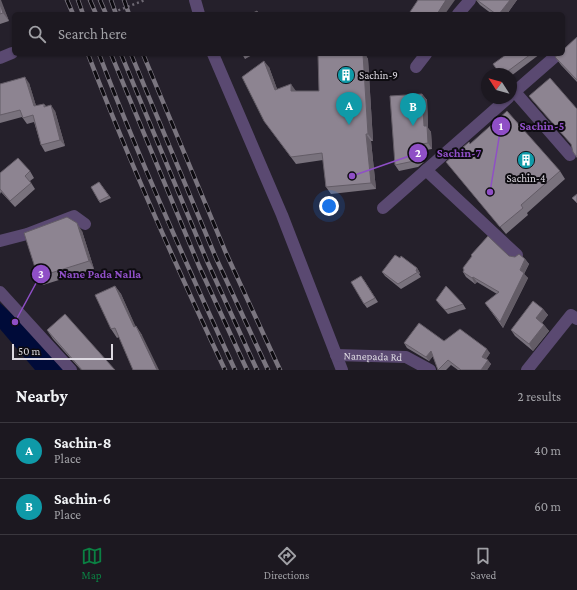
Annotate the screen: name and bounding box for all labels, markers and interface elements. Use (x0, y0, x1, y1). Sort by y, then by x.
search box (12, 12, 565, 56)
icon: search (26, 23, 48, 45)
text: Search here (58, 26, 127, 42)
building icon: Sachin-9 (336, 65, 356, 85)
north arrow (481, 68, 517, 104)
place label: Sachin-9 (359, 69, 398, 81)
pin: A (336, 92, 362, 125)
pin: B (400, 93, 426, 126)
callout: Sachin-5 (491, 114, 572, 138)
text: 1 (499, 119, 504, 133)
text: Sachin-5 (520, 119, 565, 133)
callout: Sachin-7 (408, 141, 489, 165)
text: 2 (415, 146, 421, 160)
text: Sachin-7 (437, 146, 481, 160)
building icon: Sachin-4 (516, 150, 536, 170)
place label: Sachin-4 (506, 172, 546, 184)
your location (319, 196, 339, 216)
callout: Nane Pada Nalla (31, 262, 149, 286)
text: 3 (38, 267, 44, 281)
text: Nane Pada Nalla (59, 267, 141, 281)
scale bar (12, 342, 113, 361)
text: 50 m (18, 345, 40, 357)
street label: Nanepada Rd (344, 349, 403, 363)
text: Nearby (16, 387, 68, 406)
text: 2 results (518, 389, 561, 404)
text: Sachin-8 (54, 435, 112, 451)
text: A (25, 443, 33, 458)
text: 40 m (534, 443, 561, 458)
text: Place (54, 451, 81, 466)
text: Sachin-6 (54, 491, 111, 507)
text: B (25, 499, 33, 514)
text: 60 m (534, 499, 561, 514)
text: Place (54, 507, 81, 522)
tab: Map (81, 545, 103, 581)
tab: Directions (264, 545, 309, 581)
tab: Saved (471, 545, 496, 581)

